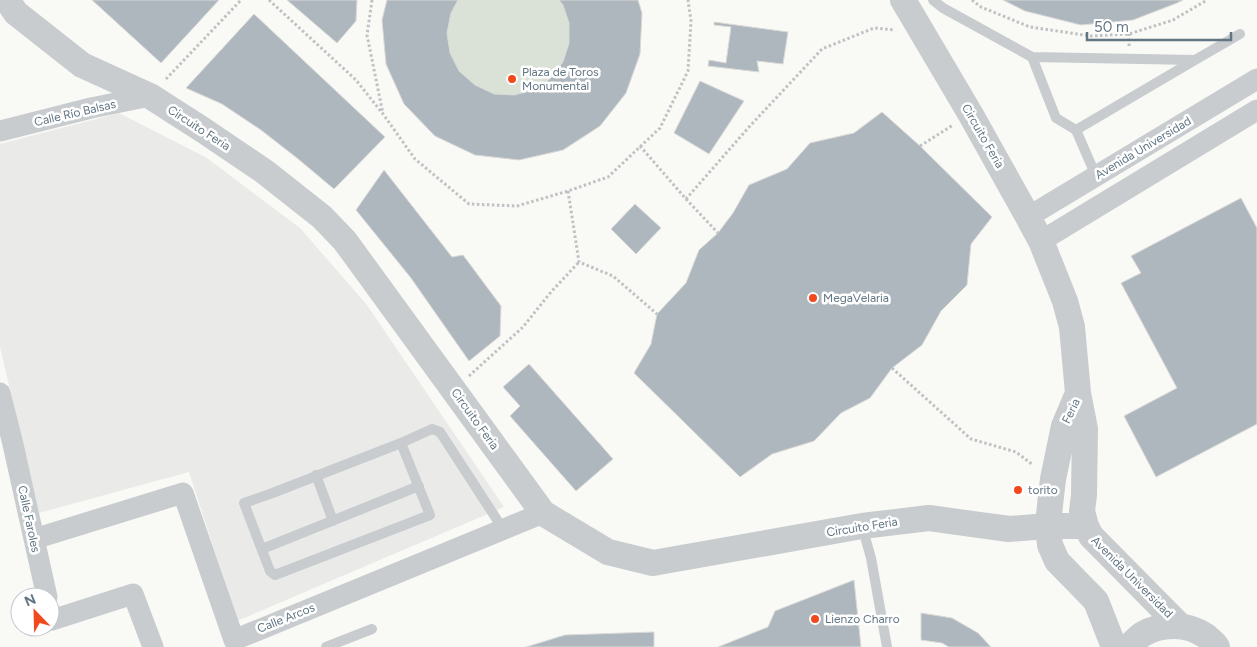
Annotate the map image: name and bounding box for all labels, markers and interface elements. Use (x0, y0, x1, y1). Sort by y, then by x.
scale bar (1087, 10, 1231, 42)
text: 50 m (1094, 18, 1129, 36)
place label: Plaza de Toros Monumental (522, 65, 599, 93)
marker: Plaza de Toros Monumental (506, 73, 518, 85)
street label: Calle Río Balsas (33, 97, 117, 129)
street label: Circuito Feria (959, 101, 1007, 171)
street label: Circuito Feria (165, 103, 233, 153)
street label: Avenida Universidad (1092, 114, 1194, 182)
place label: MegaVelaria (823, 291, 889, 305)
marker: MegaVelaria (807, 292, 819, 304)
street label: Circuito Feria (448, 386, 502, 452)
street label: Feria (1059, 396, 1083, 426)
place label: torito (1028, 483, 1058, 497)
street label: Calle Faroles (15, 484, 43, 554)
marker: torito (1012, 484, 1024, 496)
street label: Circuito Feria (825, 514, 899, 540)
street label: Avenida Universidad (1088, 533, 1176, 621)
north arrow (10, 587, 60, 637)
text: N (22, 591, 38, 610)
street label: Calle Arcos (255, 600, 317, 636)
place label: Lienzo Charro (825, 612, 900, 626)
marker: Lienzo Charro (809, 613, 821, 625)

